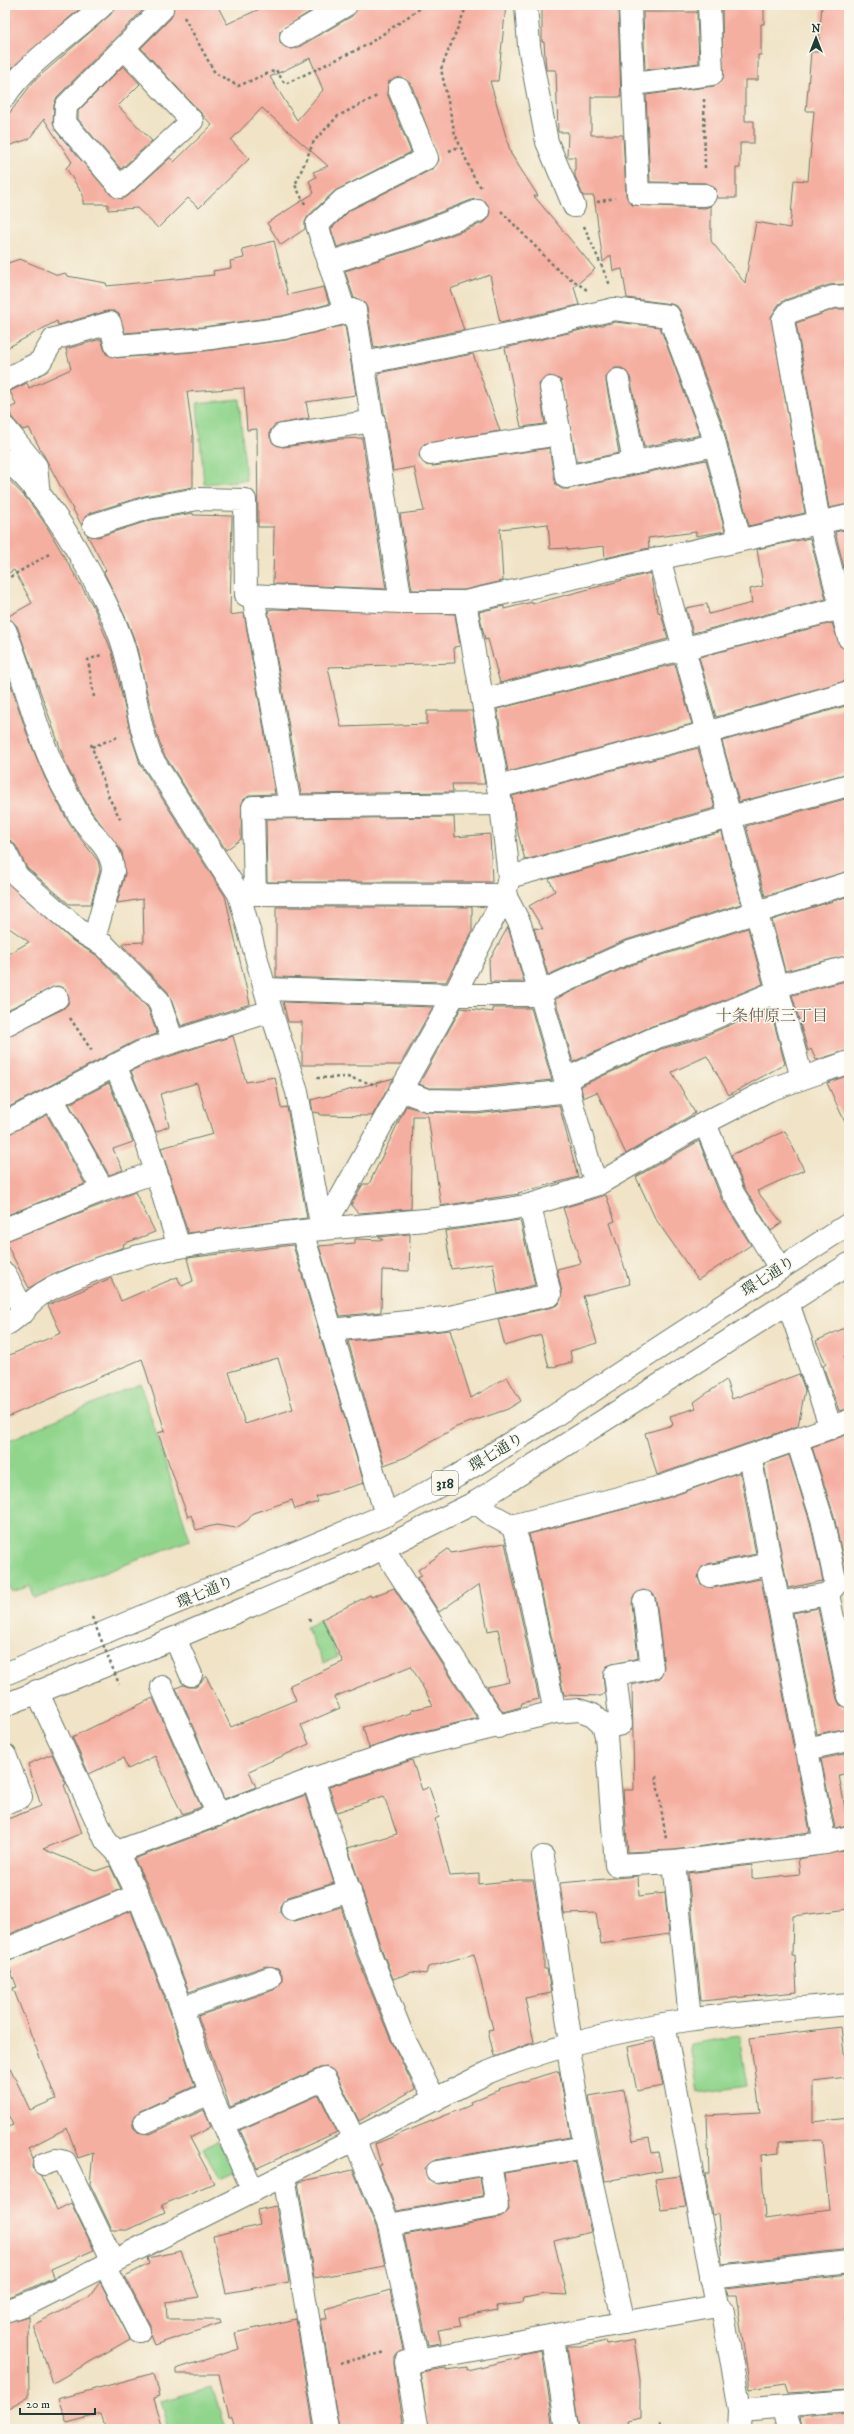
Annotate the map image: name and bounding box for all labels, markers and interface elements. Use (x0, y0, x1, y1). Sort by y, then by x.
north arrow (796, 18, 836, 58)
text: N (811, 22, 821, 36)
district label: 十条仲原三丁目 (716, 1006, 828, 1026)
street label: 環七通り (738, 1252, 799, 1301)
street label: 環七通り (466, 1429, 527, 1476)
road number: 318 (432, 1471, 458, 1495)
street label: 環七通り (174, 1572, 237, 1613)
scale bar (20, 2390, 95, 2416)
text: 20 m (26, 2397, 50, 2412)

